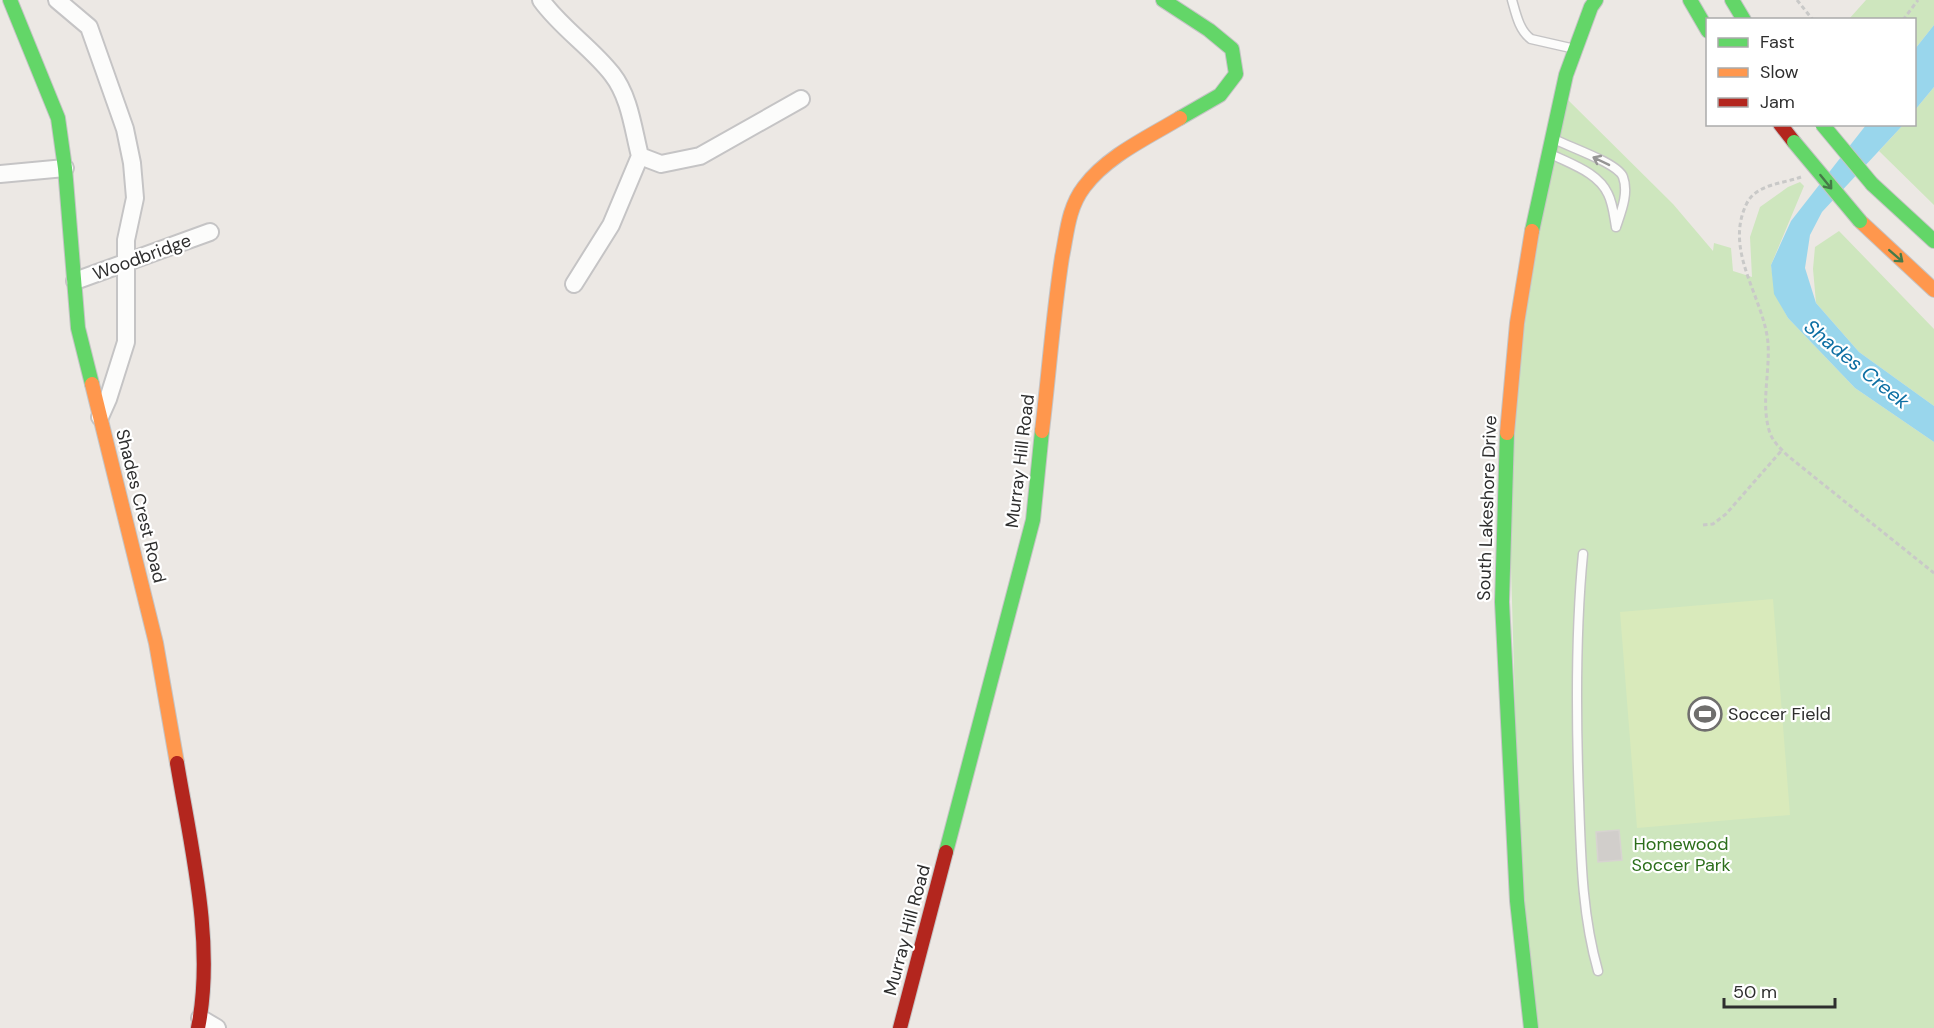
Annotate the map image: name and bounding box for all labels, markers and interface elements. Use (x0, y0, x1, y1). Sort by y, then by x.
legend (1706, 18, 1916, 126)
text: Fast (1760, 30, 1795, 54)
text: Slow (1760, 60, 1799, 84)
text: Jam (1760, 90, 1795, 114)
one-way arrow (1593, 155, 1611, 167)
one-way arrow (1820, 174, 1833, 190)
street label: Woodbridge (90, 228, 194, 286)
one-way arrow (1888, 249, 1903, 263)
water label: Shades Creek (1799, 314, 1916, 415)
street label: Murray Hill Road (1000, 393, 1040, 529)
street label: South Lakeshore Drive (1472, 415, 1502, 601)
street label: Shades Crest Road (110, 427, 172, 585)
sports icon: Soccer Field (1687, 696, 1723, 732)
place label: Soccer Field (1728, 702, 1831, 726)
park label: Homewood Soccer Park (1632, 832, 1730, 877)
street label: Murray Hill Road (878, 862, 936, 998)
scale bar (1724, 971, 1835, 1009)
text: 50 m (1733, 980, 1777, 1004)

